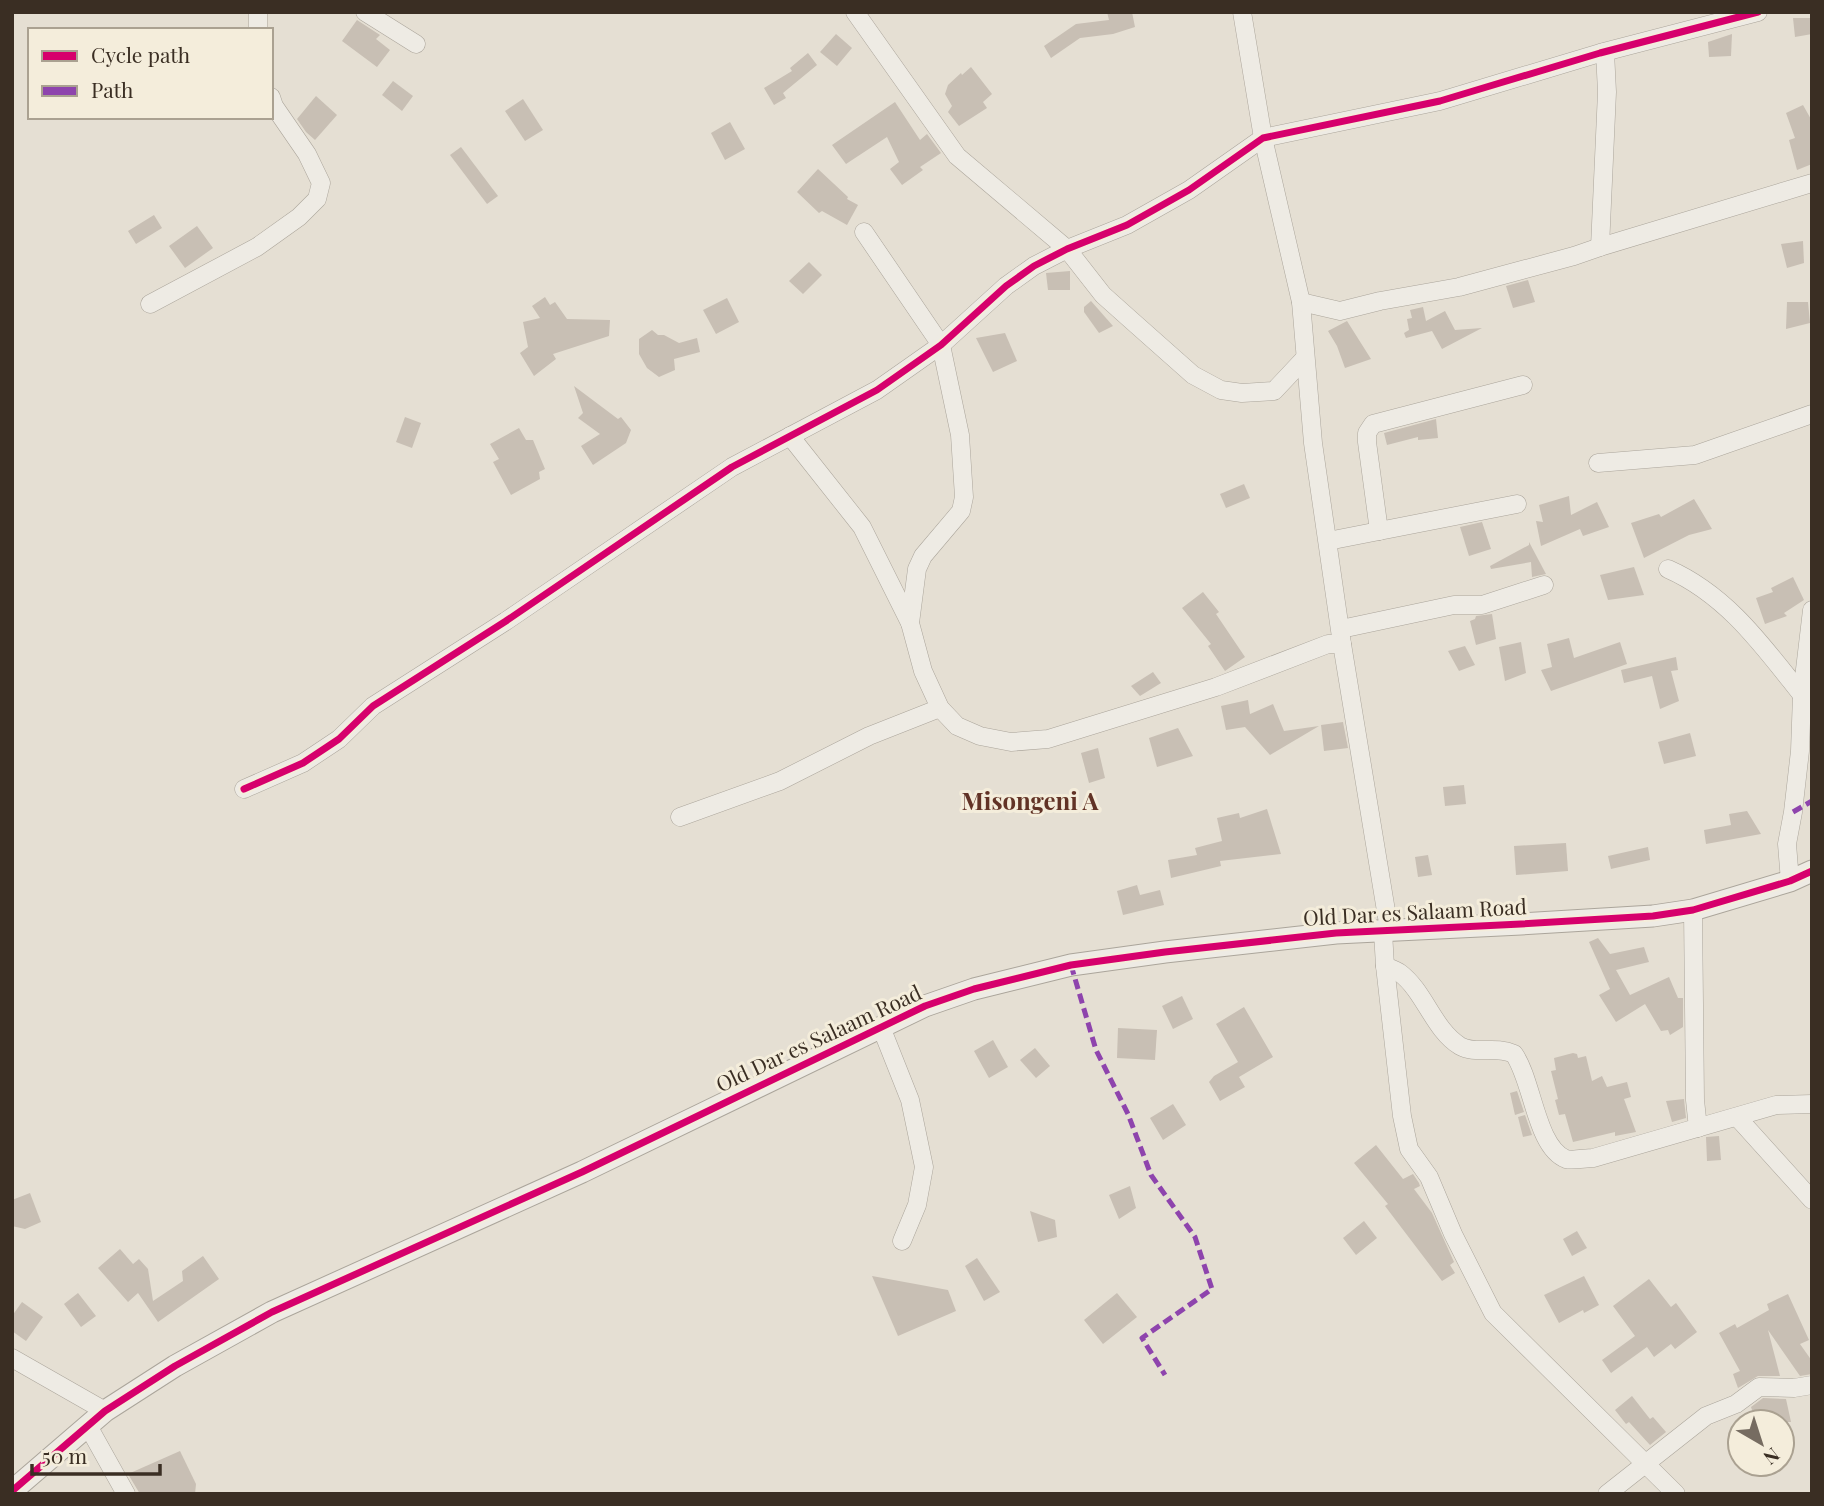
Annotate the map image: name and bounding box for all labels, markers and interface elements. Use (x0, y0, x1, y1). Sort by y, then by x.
legend (28, 28, 273, 119)
text: Cycle path (91, 40, 191, 68)
text: Path (91, 75, 134, 103)
district label: Misongeni A (962, 784, 1099, 816)
street label: Old Dar es Salaam Road (1302, 891, 1527, 931)
street label: Old Dar es Salaam Road (711, 977, 926, 1097)
north arrow (1726, 1408, 1796, 1478)
scale bar (32, 1432, 159, 1476)
text: 50 m (42, 1441, 88, 1469)
text: N (1759, 1443, 1786, 1472)

